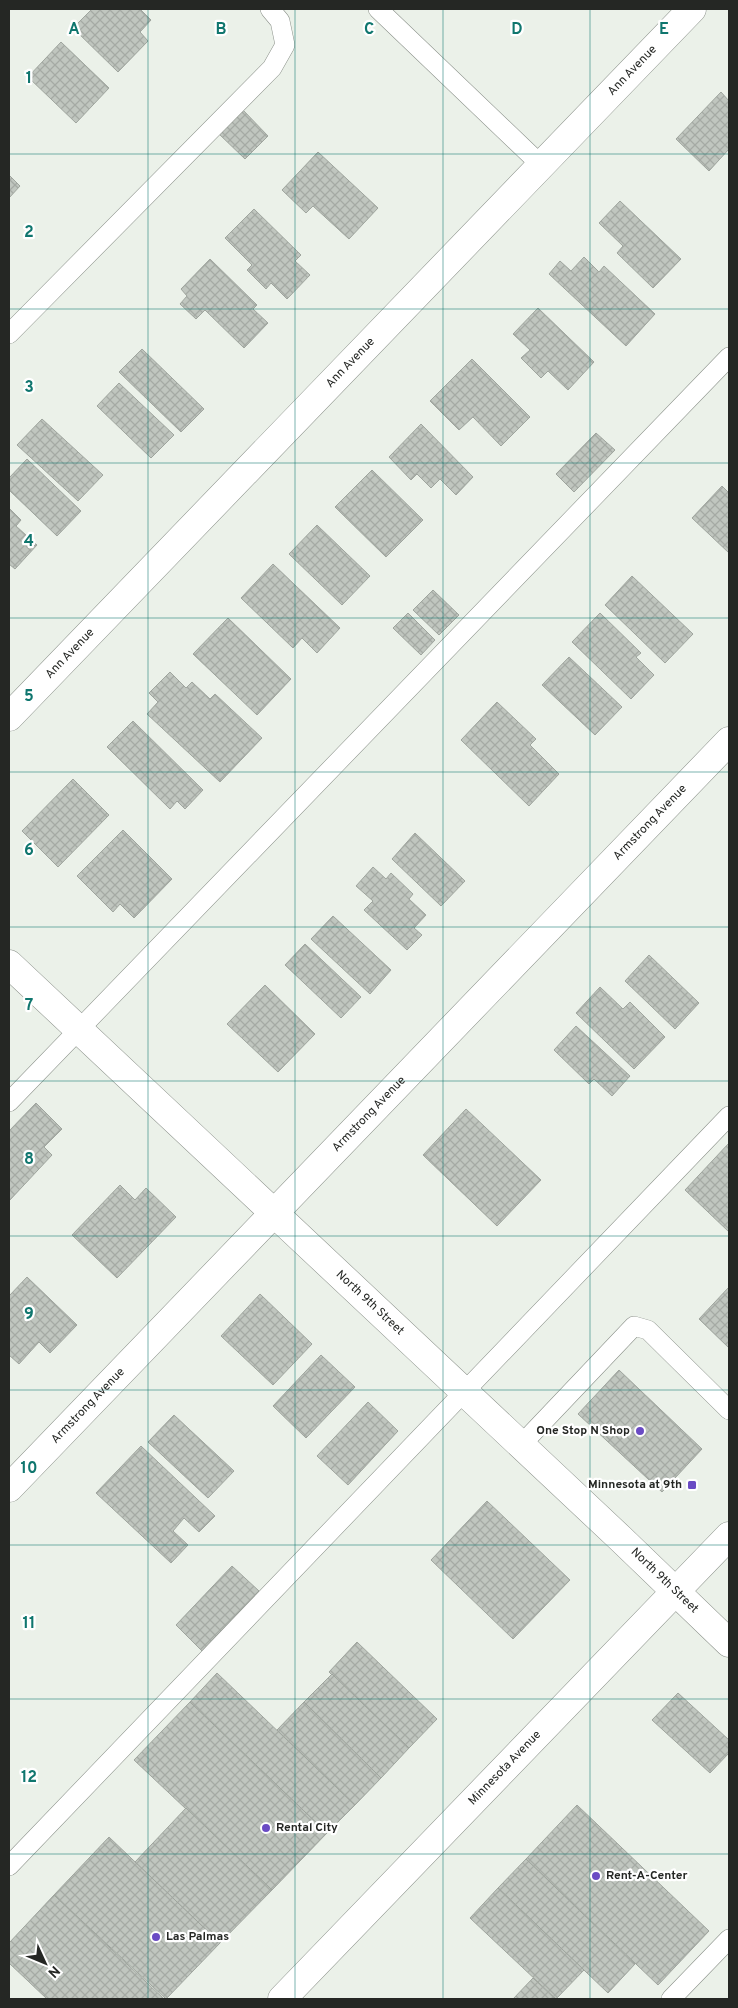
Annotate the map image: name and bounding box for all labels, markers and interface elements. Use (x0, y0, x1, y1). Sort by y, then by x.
text: A (68, 20, 80, 40)
text: B (215, 20, 227, 40)
text: C (364, 20, 374, 40)
text: D (511, 20, 523, 40)
text: E (659, 20, 669, 40)
street label: Ann Avenue (604, 42, 661, 99)
text: 1 (26, 69, 32, 89)
text: 2 (24, 223, 34, 243)
street label: Ann Avenue (322, 334, 379, 392)
text: 3 (24, 378, 34, 398)
text: 4 (24, 532, 34, 552)
street label: Ann Avenue (42, 625, 98, 682)
text: 5 (24, 687, 34, 707)
street label: Armstrong Avenue (610, 781, 691, 864)
text: 6 (24, 841, 34, 861)
text: 7 (25, 996, 33, 1016)
street label: Armstrong Avenue (329, 1073, 410, 1156)
text: 8 (24, 1150, 34, 1170)
street label: North 9th Street (332, 1267, 407, 1339)
text: 9 (24, 1305, 34, 1325)
street label: Armstrong Avenue (48, 1364, 128, 1447)
place label: One Stop N Shop (536, 1423, 630, 1439)
marker: One Stop N Shop (634, 1425, 646, 1437)
text: 10 (21, 1459, 37, 1479)
place label: Minnesota at 9th (588, 1477, 682, 1493)
marker: Minnesota at 9th (686, 1479, 698, 1491)
street label: North 9th Street (627, 1544, 702, 1617)
text: 11 (23, 1614, 35, 1634)
street label: Minnesota Avenue (465, 1727, 545, 1809)
text: 12 (21, 1768, 37, 1788)
place label: Rental City (276, 1820, 338, 1836)
marker: Rental City (260, 1822, 272, 1834)
place label: Rent-A-Center (606, 1868, 688, 1884)
marker: Rent-A-Center (590, 1870, 602, 1882)
place label: Las Palmas (166, 1929, 229, 1945)
marker: Las Palmas (150, 1931, 162, 1943)
north arrow (20, 1938, 70, 1988)
text: N (44, 1961, 63, 1981)

